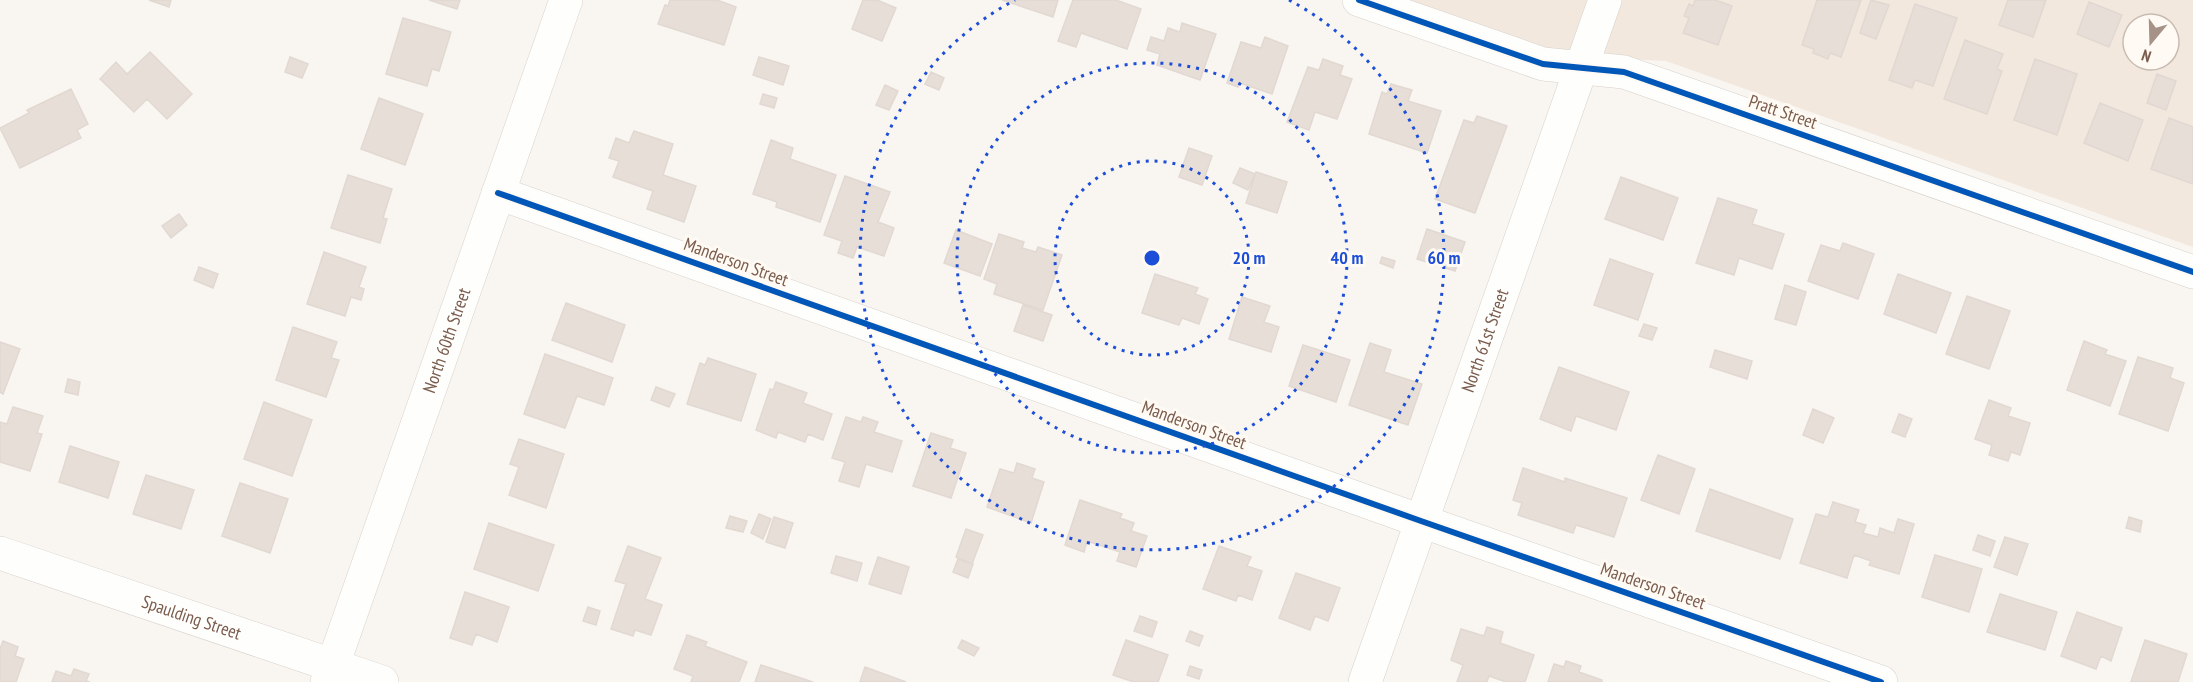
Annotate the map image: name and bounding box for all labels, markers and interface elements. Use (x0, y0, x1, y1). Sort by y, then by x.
north arrow (2121, 12, 2181, 72)
text: N (2139, 45, 2153, 67)
street label: Pratt Street (1746, 89, 1820, 134)
street label: Manderson Street (681, 232, 792, 291)
text: 20 m (1233, 246, 1265, 269)
text: 40 m (1331, 246, 1363, 269)
text: 60 m (1428, 246, 1460, 269)
centre of rings (1142, 248, 1162, 268)
street label: North 60th Street (417, 285, 475, 396)
street label: North 61st Street (1456, 286, 1513, 395)
street label: Manderson Street (1139, 395, 1250, 454)
street label: Manderson Street (1598, 557, 1709, 614)
street label: Spaulding Street (139, 590, 244, 645)

